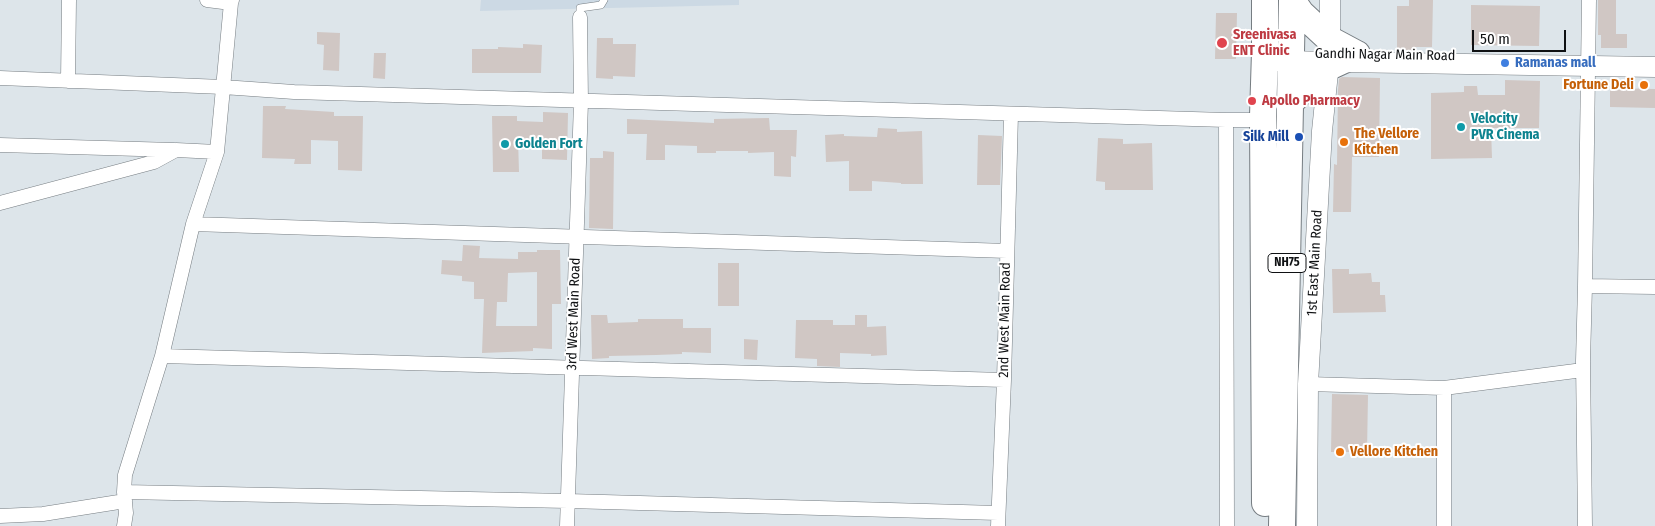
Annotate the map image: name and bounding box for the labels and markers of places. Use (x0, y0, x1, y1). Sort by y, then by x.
place label: Sreenivasa ENT Clinic (1233, 27, 1296, 59)
marker: Sreenivasa ENT Clinic (1215, 36, 1229, 50)
place label: Ramanas mall (1515, 55, 1596, 71)
marker: Ramanas mall (1499, 57, 1511, 69)
place label: Fortune Deli (1563, 77, 1634, 93)
marker: Fortune Deli (1638, 79, 1650, 91)
place label: Apollo Pharmacy (1262, 93, 1360, 109)
marker: Apollo Pharmacy (1246, 95, 1258, 107)
place label: Velocity PVR Cinema (1471, 111, 1540, 144)
marker: Velocity PVR Cinema (1455, 121, 1467, 133)
place label: The Vellore Kitchen (1354, 126, 1419, 158)
place label: Silk Mill (1243, 129, 1289, 145)
marker: Silk Mill (1293, 131, 1305, 143)
place label: Golden Fort (515, 136, 583, 152)
marker: The Vellore Kitchen (1338, 136, 1350, 148)
marker: Golden Fort (499, 138, 511, 150)
place label: Vellore Kitchen (1350, 444, 1438, 460)
marker: Vellore Kitchen (1334, 446, 1346, 458)

